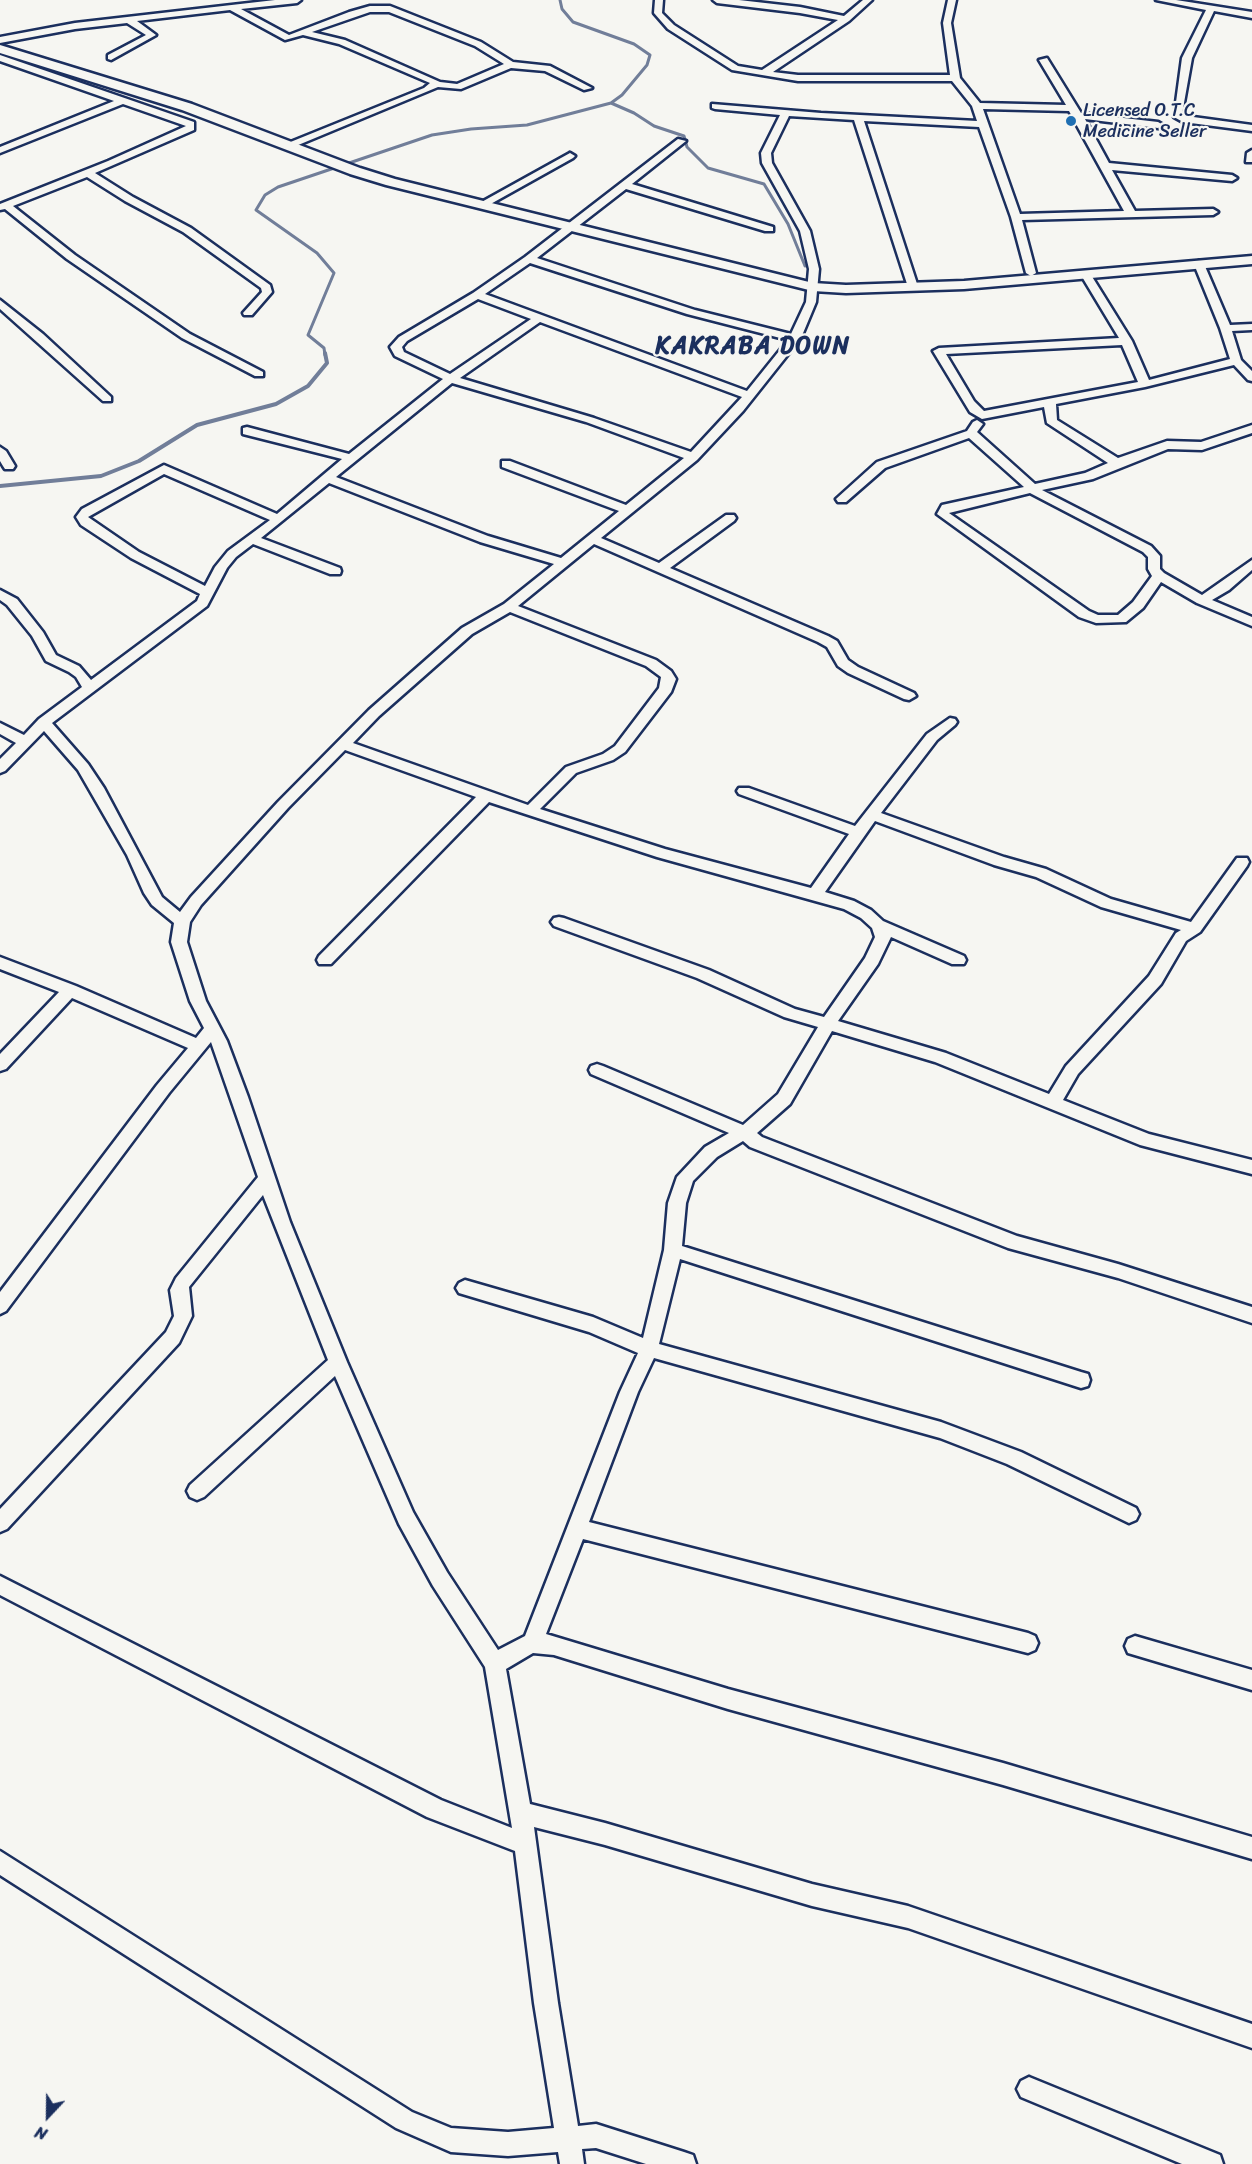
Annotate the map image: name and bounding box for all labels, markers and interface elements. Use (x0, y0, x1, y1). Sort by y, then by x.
place label: Licensed O.T.C Medicine Seller (1083, 100, 1206, 142)
marker: Licensed O.T.C Medicine Seller (1064, 114, 1078, 128)
district label: KAKRABA DOWN (655, 333, 851, 361)
north arrow (18, 2086, 78, 2146)
text: N (30, 2118, 52, 2149)

